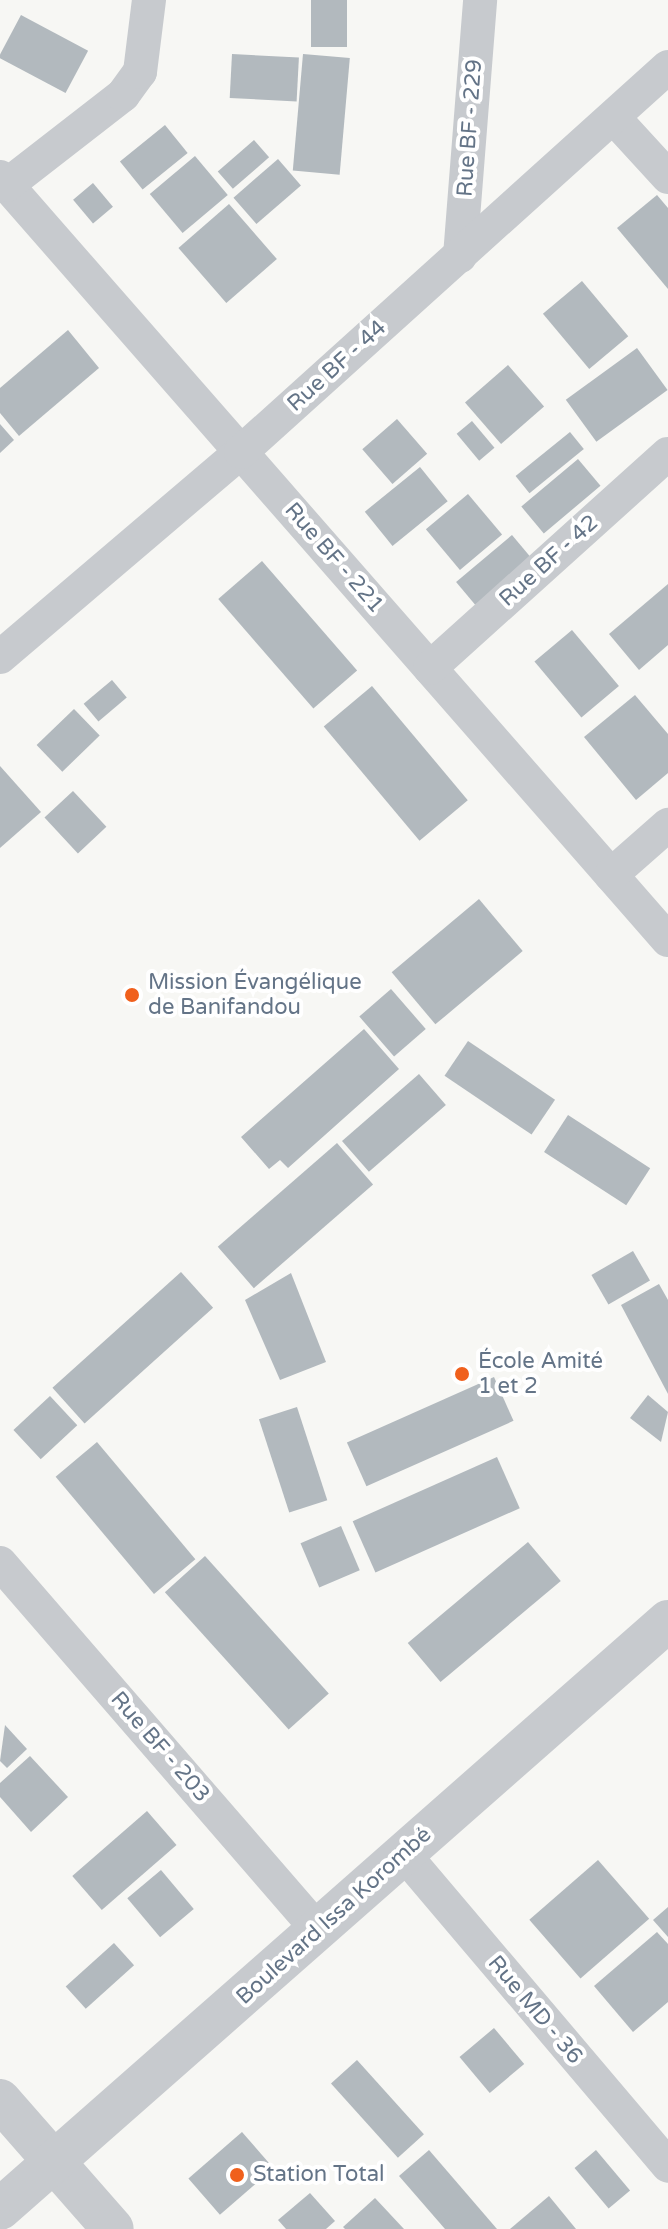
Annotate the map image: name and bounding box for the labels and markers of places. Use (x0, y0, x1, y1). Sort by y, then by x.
place label: Mission Évangélique de Banifandou (148, 969, 362, 1020)
marker: Mission Évangélique de Banifandou (123, 986, 141, 1004)
place label: École Amité 1 et 2 (478, 1348, 603, 1400)
marker: École Amité 1 et 2 (453, 1365, 471, 1383)
place label: Station Total (253, 2162, 384, 2188)
marker: Station Total (228, 2166, 246, 2184)

